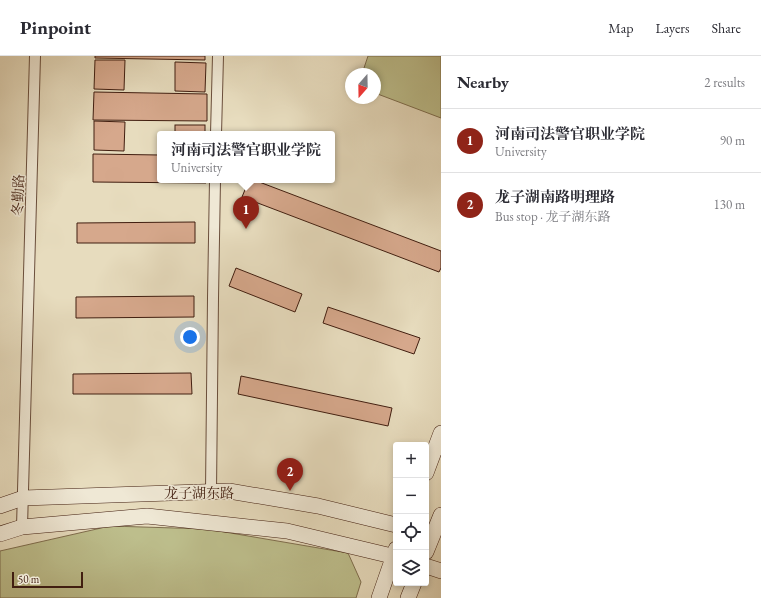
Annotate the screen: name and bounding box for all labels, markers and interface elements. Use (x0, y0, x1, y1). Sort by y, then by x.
text: Pinpoint (20, 15, 91, 40)
text: Map (608, 19, 633, 37)
text: Layers (655, 19, 690, 37)
text: Share (712, 19, 741, 37)
north arrow (345, 68, 381, 104)
text: Nearby (457, 71, 509, 93)
text: 2 results (704, 74, 745, 91)
text: 河南司法警官职业学院 (495, 124, 645, 143)
popup (157, 131, 335, 183)
text: 1 (467, 132, 473, 149)
text: 90 m (720, 132, 745, 149)
text: 河南司法警官职业学院 (171, 140, 321, 159)
text: University (495, 143, 547, 160)
text: University (171, 159, 223, 176)
street label: 冬勤路 (8, 174, 28, 216)
text: 龙子湖南路明理路 (495, 187, 615, 206)
pin: 1 (233, 196, 259, 229)
text: 2 (467, 196, 473, 213)
text: 130 m (714, 196, 745, 213)
text: Bus stop · 龙子湖东路 (495, 208, 611, 225)
your location (180, 327, 200, 347)
map controls (393, 442, 429, 586)
button: + (393, 442, 429, 478)
pin: 2 (277, 458, 303, 491)
button: − (393, 478, 429, 514)
street label: 龙子湖东路 (164, 484, 234, 502)
button: locate (393, 514, 429, 550)
button: layers (393, 550, 429, 586)
scale bar (12, 570, 83, 589)
text: 50 m (18, 572, 39, 586)

